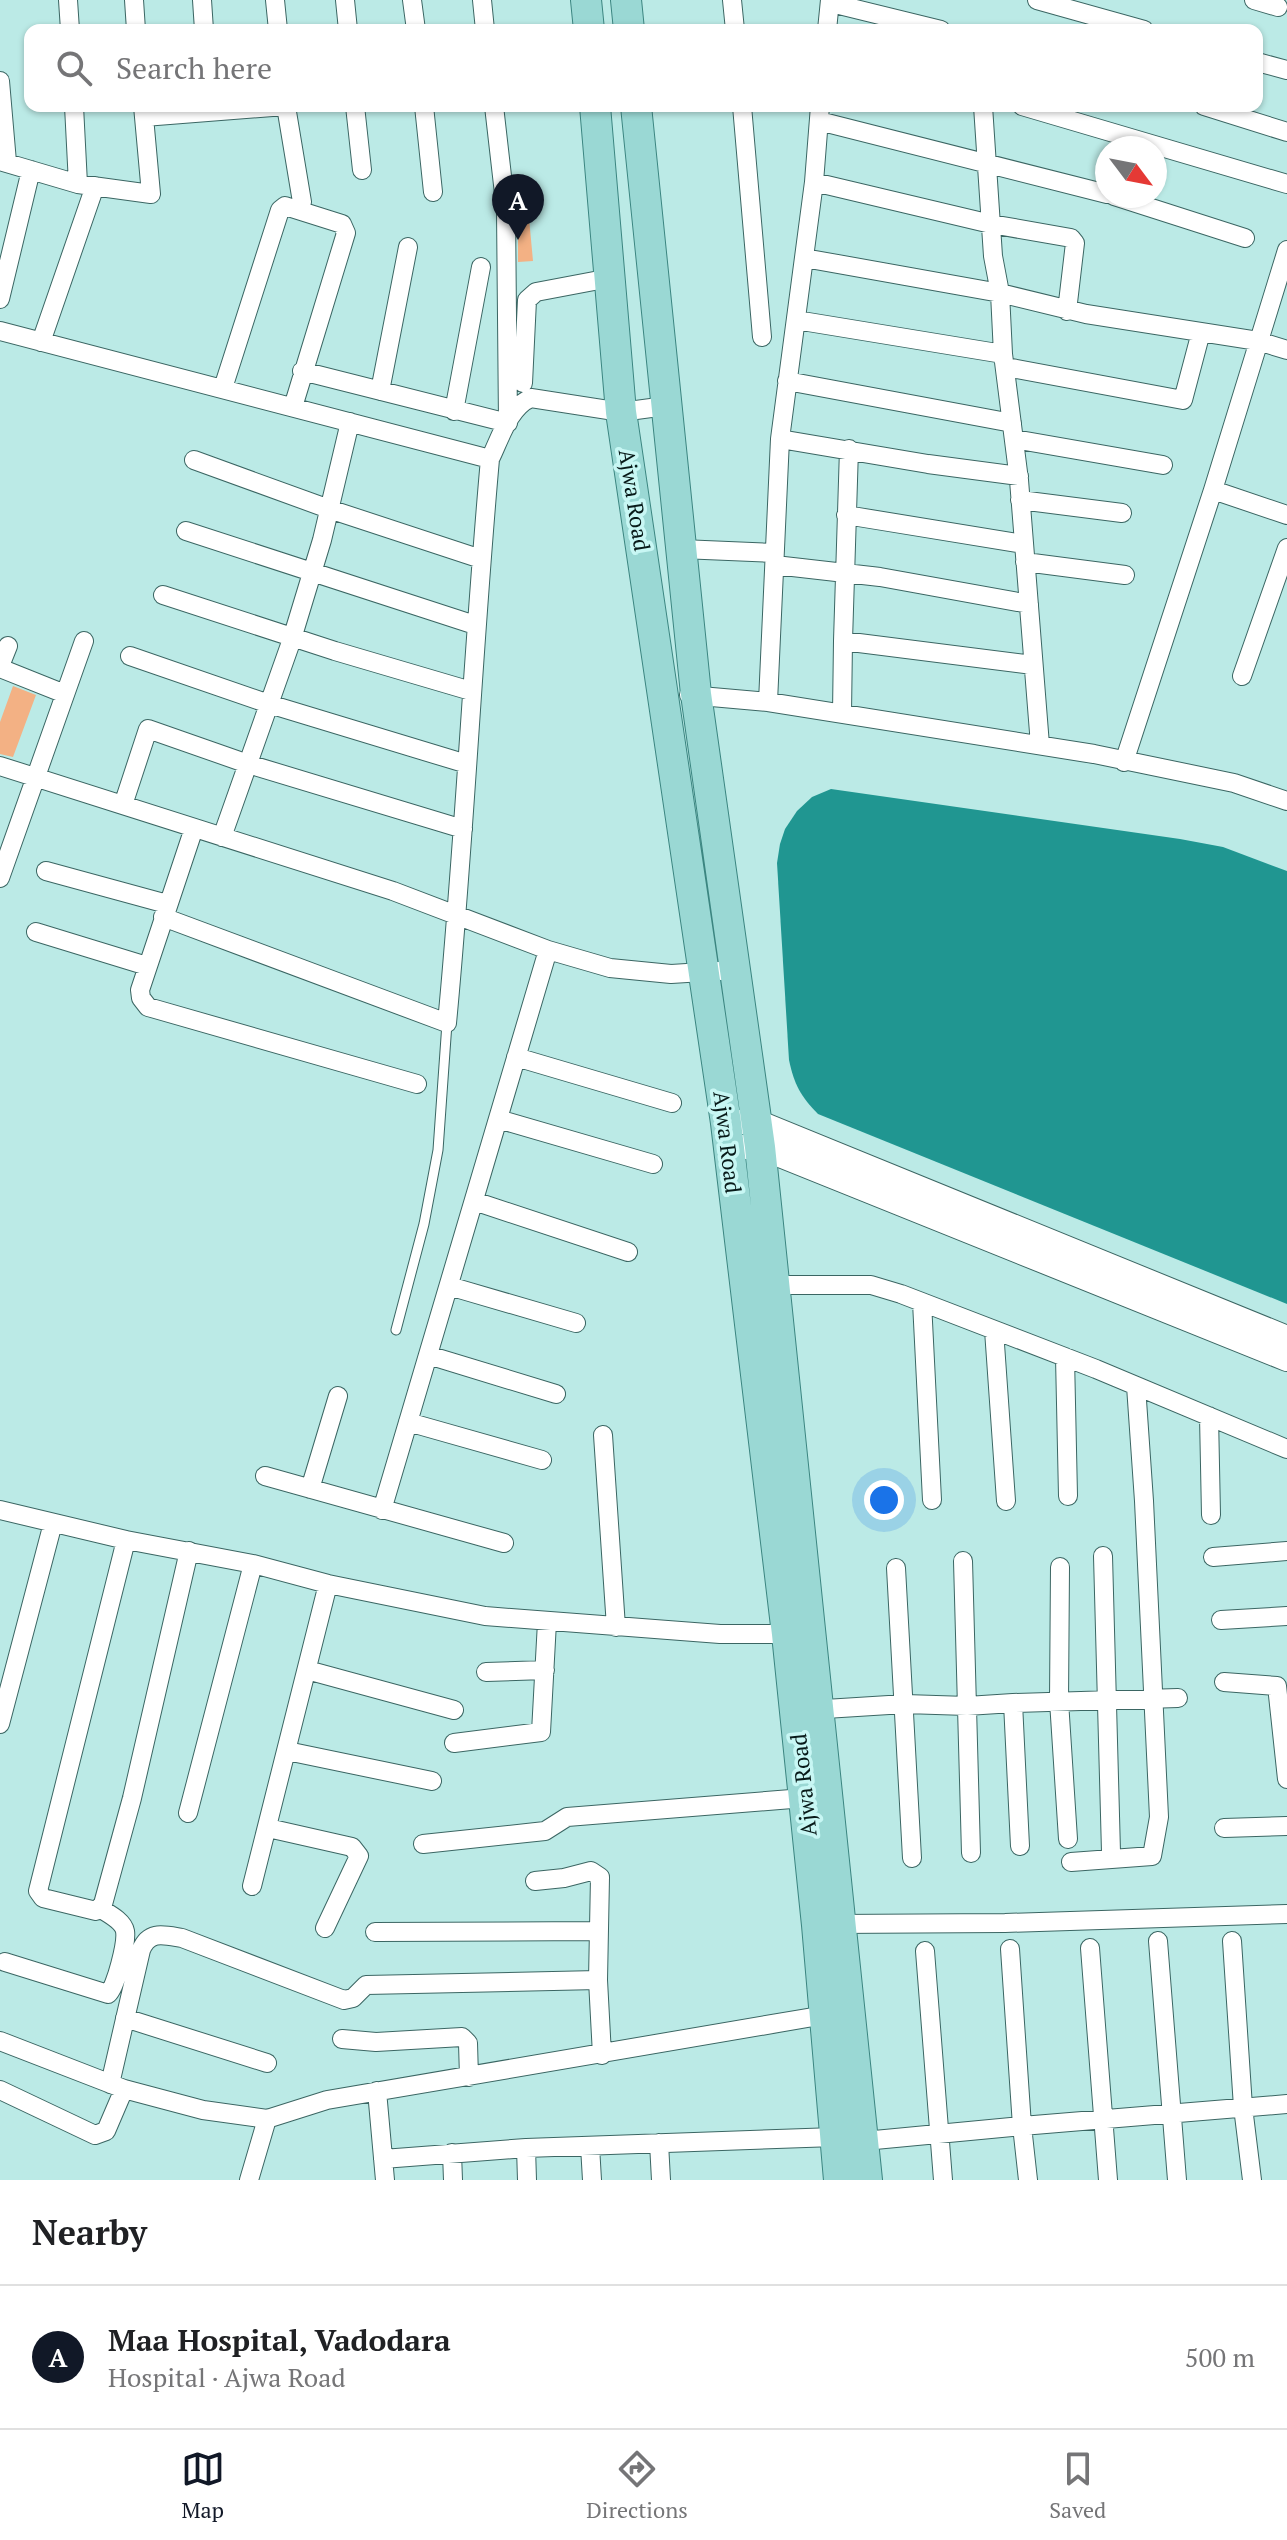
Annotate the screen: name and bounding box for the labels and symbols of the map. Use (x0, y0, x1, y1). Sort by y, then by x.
north arrow (1095, 136, 1167, 208)
pin: A (492, 174, 544, 240)
street label: Ajwa Road (613, 447, 657, 553)
street label: Ajwa Road (707, 1089, 749, 1195)
your location (864, 1480, 904, 1520)
street label: Ajwa Road (783, 1732, 823, 1838)

